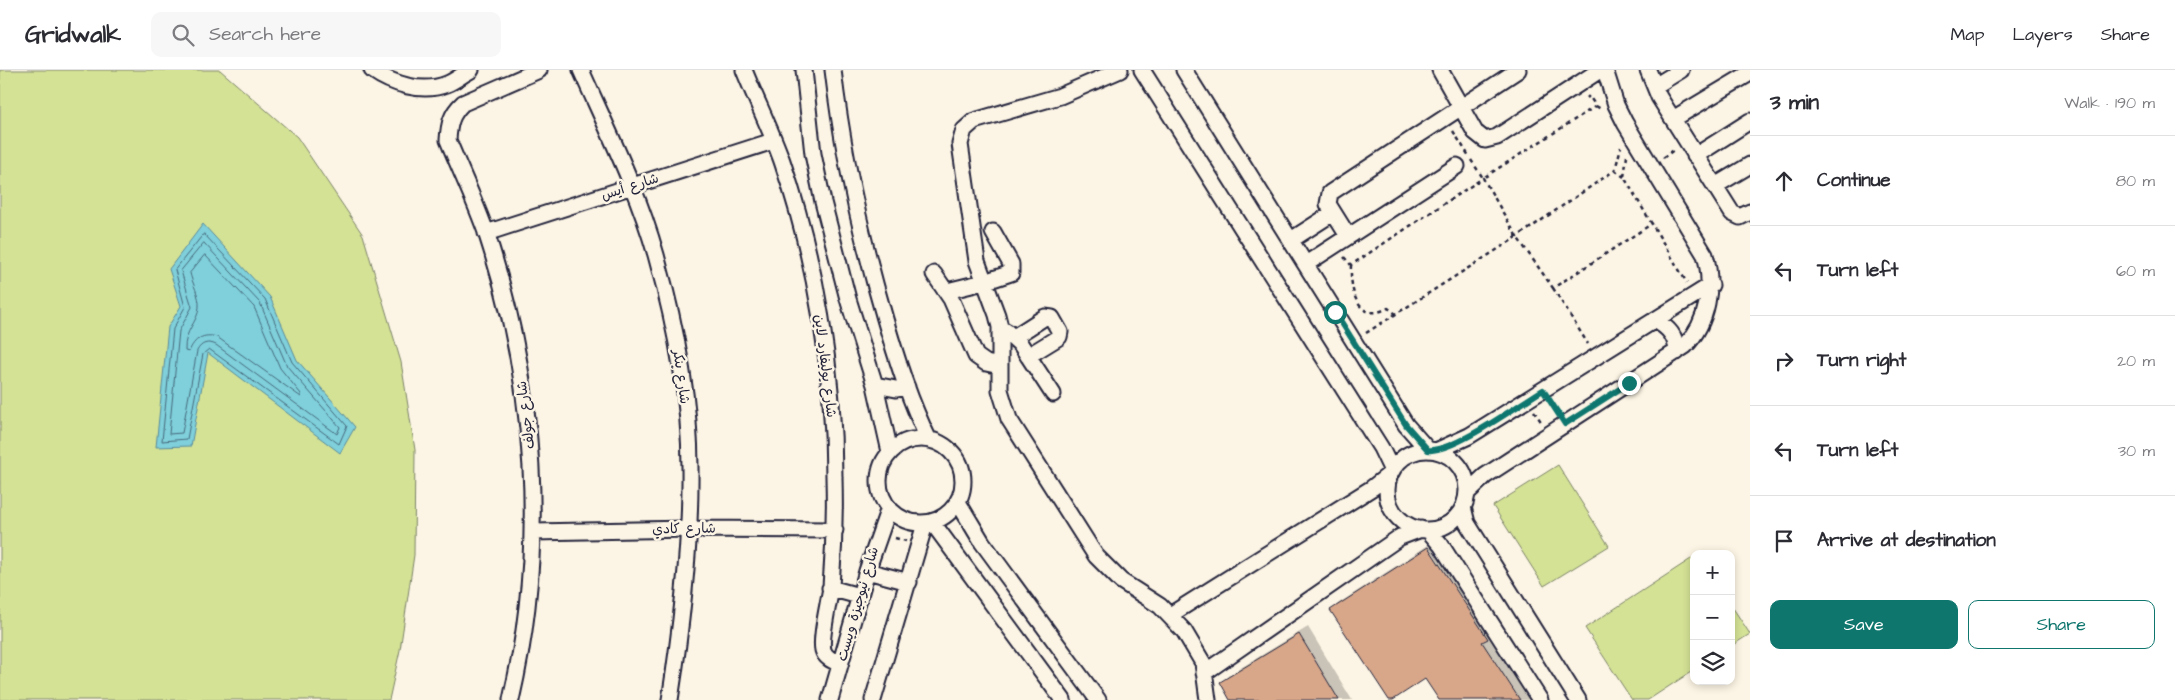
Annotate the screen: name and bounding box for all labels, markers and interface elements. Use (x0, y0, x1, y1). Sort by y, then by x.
search box (151, 12, 501, 57)
text: Gridwalk (25, 18, 121, 52)
icon: search (169, 21, 197, 49)
text: Search here (209, 21, 321, 48)
text: Map (1950, 22, 1984, 47)
text: Layers (2012, 22, 2073, 47)
text: Share (2101, 22, 2150, 47)
text: 3 min (1770, 88, 1819, 117)
text: Walk · 190 m (2064, 92, 2155, 114)
icon: ahead (1770, 167, 1798, 195)
text: Continue (1817, 167, 1891, 194)
street label: شارع أيس (599, 168, 661, 206)
text: 80 m (2116, 170, 2155, 192)
icon: left (1770, 257, 1798, 285)
text: Turn left (1817, 257, 1898, 284)
text: 60 m (2116, 260, 2155, 282)
route start (1324, 301, 1347, 324)
street label: شارع بوليفارد لاين (809, 313, 841, 419)
icon: right (1770, 347, 1798, 375)
text: Turn right (1817, 347, 1906, 374)
street label: شارع بنكر (667, 348, 695, 405)
text: 20 m (2117, 350, 2155, 372)
route end (1618, 372, 1641, 395)
street label: شارع جولف (512, 380, 540, 450)
icon: left (1770, 437, 1798, 465)
text: Turn left (1817, 437, 1898, 464)
text: 30 m (2118, 440, 2155, 462)
street label: شارع كادي (652, 518, 716, 540)
icon: arrive (1770, 527, 1798, 555)
text: Arrive at destination (1817, 527, 1996, 554)
street label: شارع نيوجيزة ويست (832, 544, 884, 664)
map controls (1690, 550, 1735, 685)
button: + (1690, 550, 1735, 595)
button: − (1690, 595, 1735, 640)
button: Save (1770, 600, 1958, 649)
button: Share (1968, 600, 2155, 649)
button: layers (1690, 640, 1735, 685)

